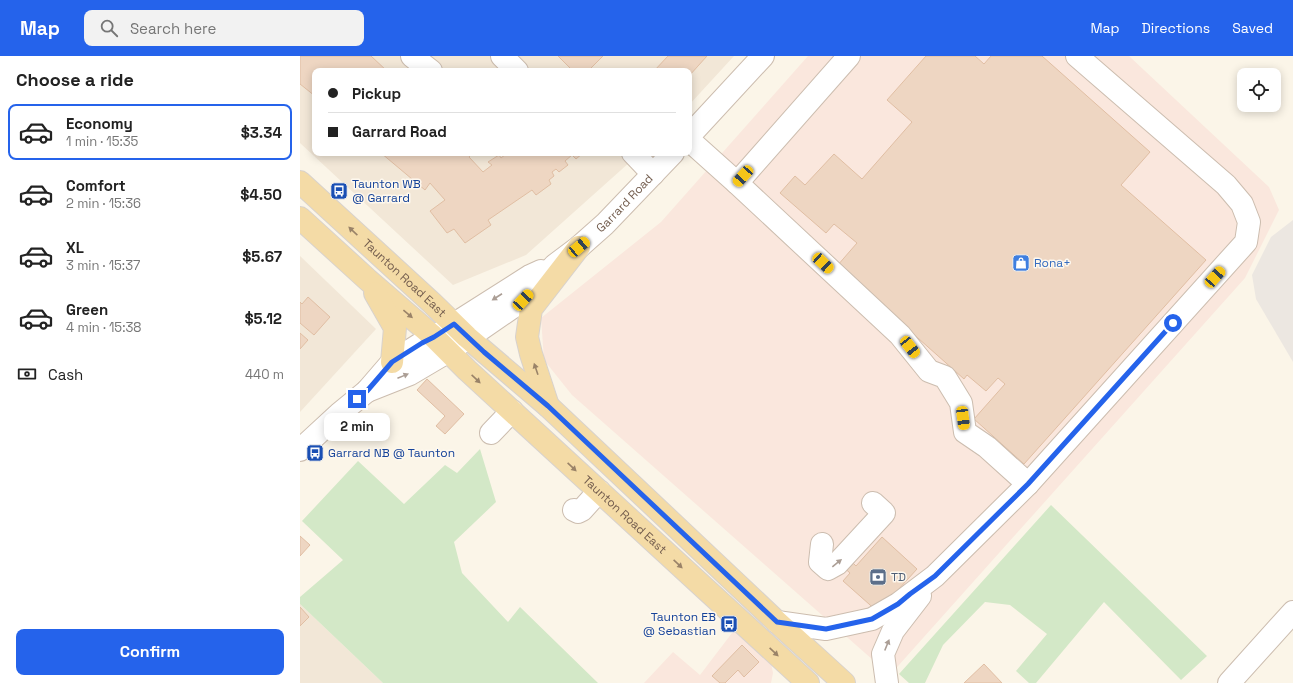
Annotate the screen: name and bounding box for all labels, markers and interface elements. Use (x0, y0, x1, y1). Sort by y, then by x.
search box (84, 10, 364, 46)
text: Map (20, 16, 60, 41)
icon: search (98, 17, 120, 39)
text: Search here (130, 19, 216, 38)
text: Map (1090, 19, 1120, 37)
text: Directions (1142, 19, 1210, 37)
text: Saved (1232, 19, 1273, 37)
text: Choose a ride (16, 68, 134, 91)
map controls (1237, 68, 1281, 112)
button: locate (1237, 68, 1281, 112)
text: Pickup (352, 84, 401, 103)
icon: car (18, 114, 54, 150)
text: Economy (66, 114, 133, 133)
text: Garrard Road (352, 122, 447, 141)
text: $3.34 (241, 123, 282, 142)
text: 1 min · 15:35 (66, 133, 138, 150)
car (731, 163, 755, 189)
street label: Garrard Road (593, 171, 656, 236)
icon: car (18, 176, 54, 212)
text: Comfort (66, 176, 126, 195)
place label: Taunton WB @ Garrard (352, 176, 421, 206)
bus stop icon: Taunton WB @ Garrard (329, 181, 349, 201)
text: $4.50 (240, 185, 282, 204)
text: 2 min · 15:36 (66, 195, 141, 212)
one-way arrow (348, 226, 358, 236)
street label: Taunton Road East (359, 235, 450, 321)
car (566, 235, 592, 259)
icon: car (18, 238, 54, 274)
text: XL (66, 238, 84, 257)
text: $5.67 (242, 247, 282, 266)
car (810, 250, 836, 276)
shop icon: Rona+ (1011, 253, 1031, 273)
place label: Rona+ (1034, 255, 1071, 271)
text: 3 min · 15:37 (66, 257, 140, 274)
car (1203, 264, 1227, 290)
car (510, 287, 536, 313)
one-way arrow (492, 293, 502, 301)
icon: car (18, 300, 54, 336)
text: Green (66, 300, 108, 319)
text: $5.12 (245, 309, 282, 328)
one-way arrow (403, 310, 413, 319)
route start (1164, 314, 1182, 332)
text: 4 min · 15:38 (66, 319, 141, 336)
car (898, 334, 922, 360)
icon: cash (16, 363, 38, 385)
one-way arrow (532, 363, 538, 375)
text: Cash (48, 365, 83, 384)
text: 440 m (245, 366, 284, 383)
one-way arrow (397, 373, 409, 379)
one-way arrow (471, 374, 481, 383)
route end (348, 390, 366, 408)
car (956, 405, 970, 431)
callout: 2 min (324, 413, 390, 441)
text: 2 min (340, 418, 374, 435)
bus stop icon: Garrard NB @ Taunton (305, 443, 325, 463)
place label: Garrard NB @ Taunton (328, 445, 455, 461)
one-way arrow (567, 462, 577, 471)
street label: Taunton Road East (579, 472, 670, 557)
one-way arrow (831, 558, 842, 567)
one-way arrow (673, 559, 683, 569)
bank icon: TD (868, 567, 888, 587)
place label: TD (891, 569, 906, 585)
place label: Taunton EB @ Sebastian (643, 609, 716, 639)
bus stop icon: Taunton EB @ Sebastian (719, 614, 739, 634)
button: Confirm (16, 629, 284, 675)
one-way arrow (884, 640, 890, 651)
one-way arrow (769, 647, 779, 656)

